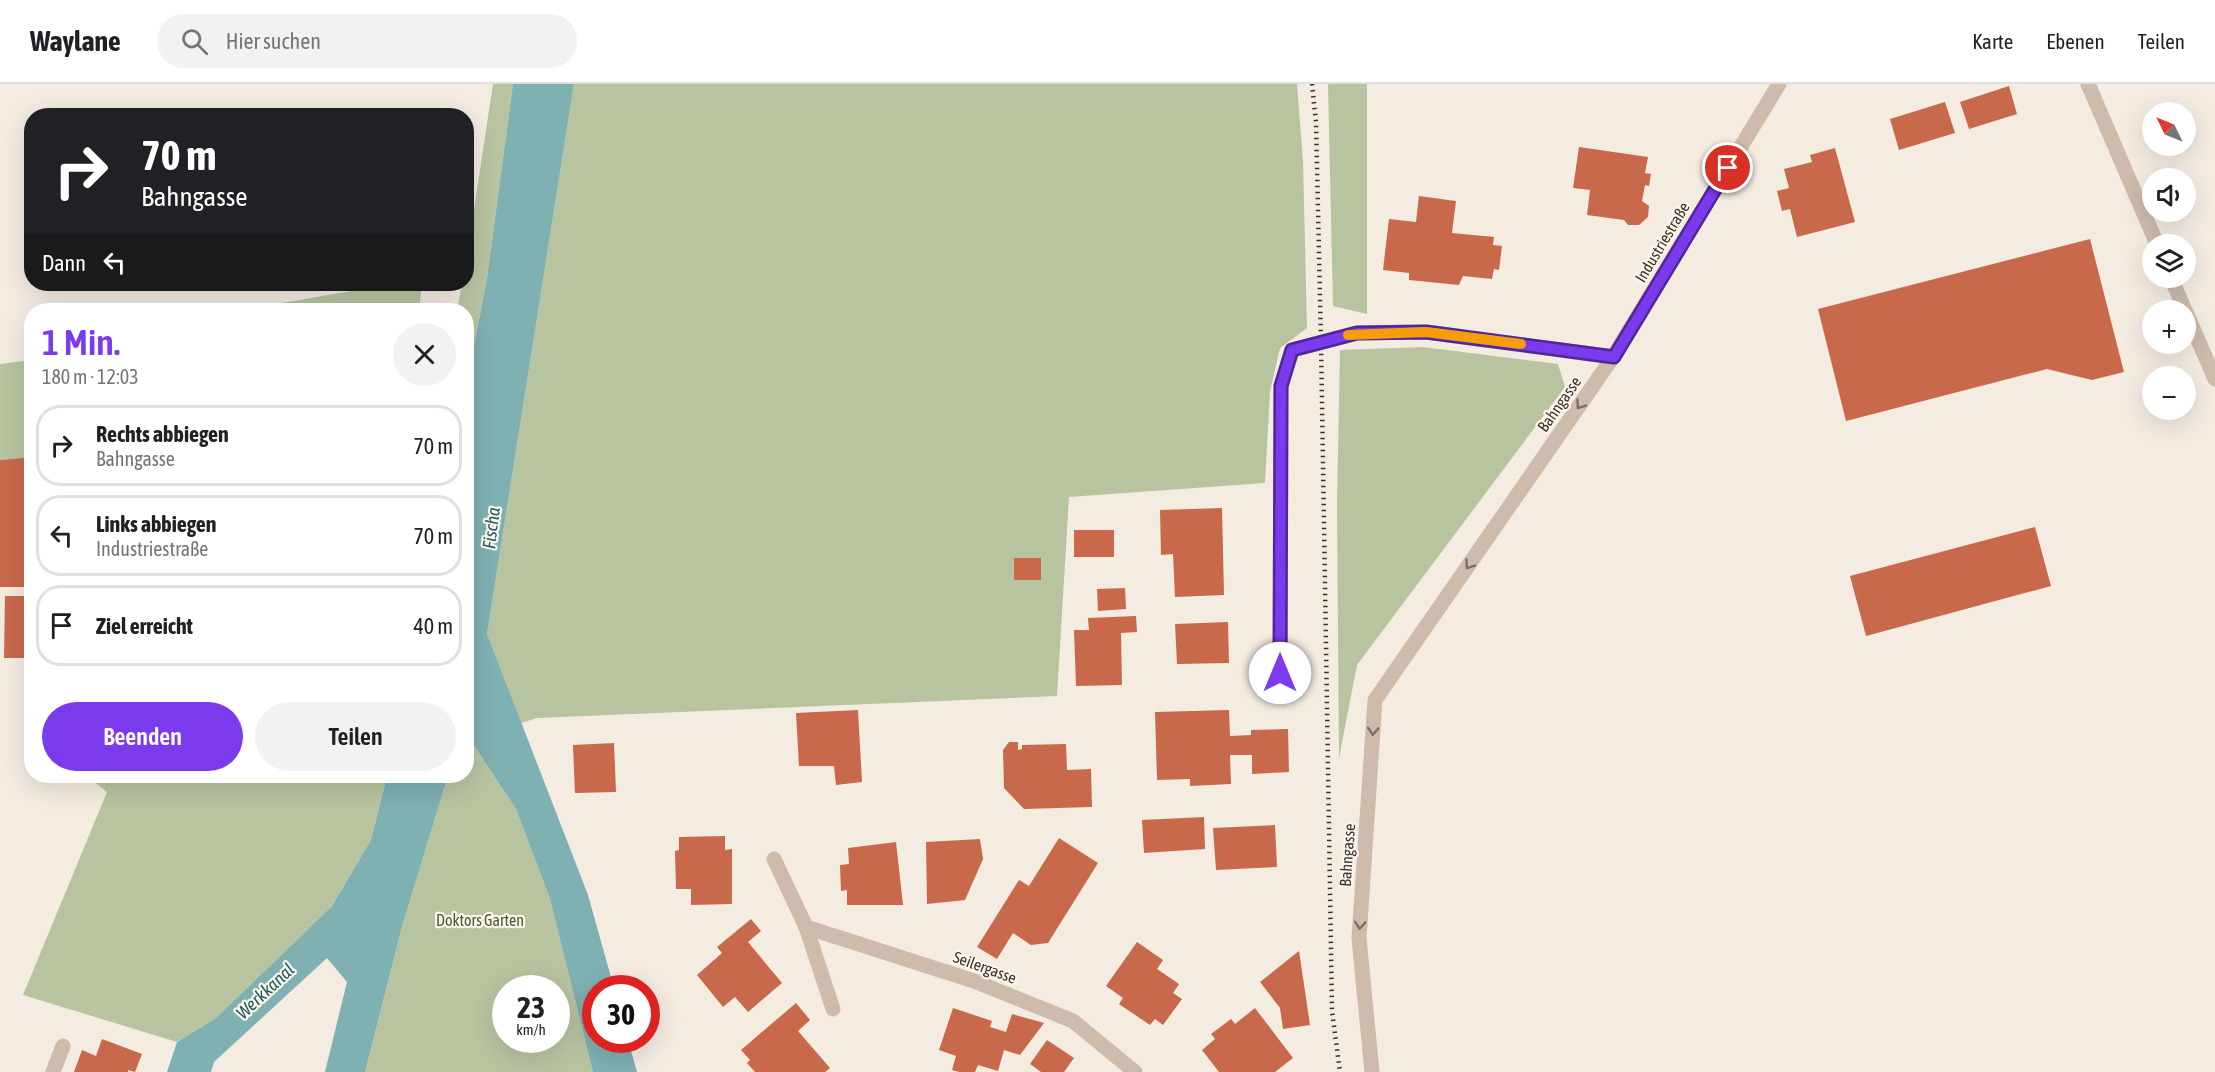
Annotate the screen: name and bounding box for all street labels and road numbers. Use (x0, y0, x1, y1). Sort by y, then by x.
street label: Industriestraße (1631, 199, 1693, 285)
street label: Bahngasse (1534, 373, 1585, 436)
street label: Bahngasse (1336, 823, 1359, 887)
street label: Seilergasse (951, 947, 1019, 988)

